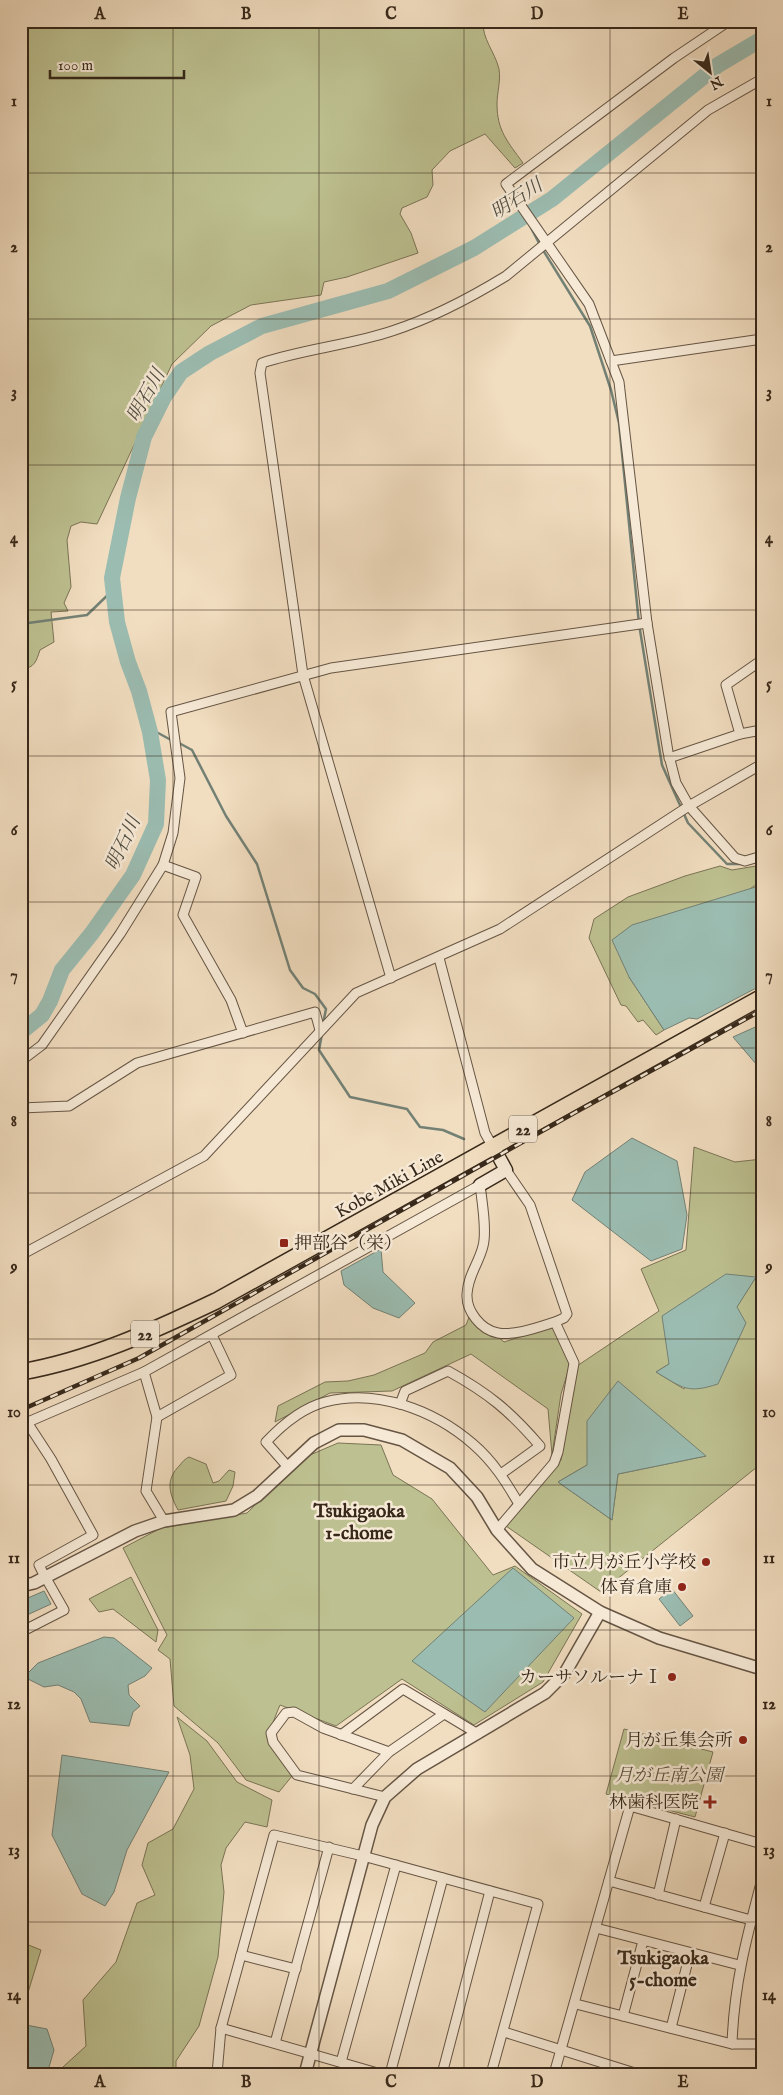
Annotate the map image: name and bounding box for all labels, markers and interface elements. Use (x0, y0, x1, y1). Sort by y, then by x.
text: A (94, 5, 107, 25)
text: B (241, 5, 252, 25)
text: C (385, 5, 397, 25)
text: D (531, 5, 544, 25)
text: E (677, 5, 689, 25)
scale bar (50, 48, 184, 80)
north arrow (686, 48, 736, 98)
text: 100 m (58, 56, 94, 75)
text: N (706, 71, 727, 93)
text: 1 (11, 92, 17, 112)
text: 1 (766, 92, 772, 112)
water label: 明石川 (487, 173, 549, 225)
text: 2 (10, 238, 18, 258)
text: 2 (765, 238, 773, 258)
water label: 明石川 (122, 363, 172, 427)
text: 3 (11, 383, 17, 403)
text: 3 (766, 383, 772, 403)
text: 4 (10, 529, 19, 549)
text: 4 (765, 529, 774, 549)
text: 5 (11, 675, 17, 695)
text: 5 (766, 675, 772, 695)
water label: 明石川 (101, 811, 148, 875)
text: 6 (11, 821, 19, 841)
text: 6 (766, 821, 774, 841)
text: 7 (10, 966, 18, 986)
text: 7 (765, 966, 773, 986)
text: 8 (11, 1112, 17, 1132)
text: 8 (766, 1112, 772, 1132)
road number: 22 (509, 1116, 537, 1142)
street label: Kobe Miki Line (332, 1146, 448, 1224)
place label: 押部谷（栄） (294, 1233, 402, 1256)
marker: 押部谷（栄） (278, 1237, 290, 1249)
text: 9 (10, 1258, 18, 1278)
text: 9 (765, 1258, 773, 1278)
road number: 22 (131, 1320, 159, 1348)
text: 10 (7, 1403, 21, 1423)
text: 10 (762, 1403, 776, 1423)
district label: Tsukigaoka 1-chome (312, 1500, 405, 1546)
text: 11 (8, 1549, 20, 1569)
text: 11 (763, 1549, 775, 1569)
place label: 市立月が丘小学校 (552, 1552, 696, 1575)
marker: 市立月が丘小学校 (700, 1556, 712, 1568)
place label: 体育倉庫 (600, 1577, 672, 1600)
marker: 体育倉庫 (676, 1581, 688, 1593)
place label: カーサソルーナⅠ (519, 1667, 662, 1690)
marker: カーサソルーナⅠ (666, 1671, 678, 1683)
text: 12 (7, 1695, 21, 1715)
text: 12 (762, 1695, 776, 1715)
place label: 月が丘集会所 (625, 1730, 733, 1753)
marker: 月が丘集会所 (737, 1734, 749, 1746)
park label: 月が丘南公園 (615, 1765, 726, 1788)
place label: 林歯科医院 (609, 1792, 699, 1815)
marker: 林歯科医院 (703, 1795, 717, 1809)
text: 13 (8, 1841, 20, 1861)
text: 13 (763, 1841, 775, 1861)
district label: Tsukigaoka 5-chome (616, 1947, 709, 1993)
text: 14 (7, 1986, 22, 2006)
text: 14 (762, 1986, 777, 2006)
text: A (94, 2073, 107, 2093)
text: B (241, 2073, 252, 2093)
text: C (385, 2073, 397, 2093)
text: D (531, 2073, 544, 2093)
text: E (677, 2073, 689, 2093)

